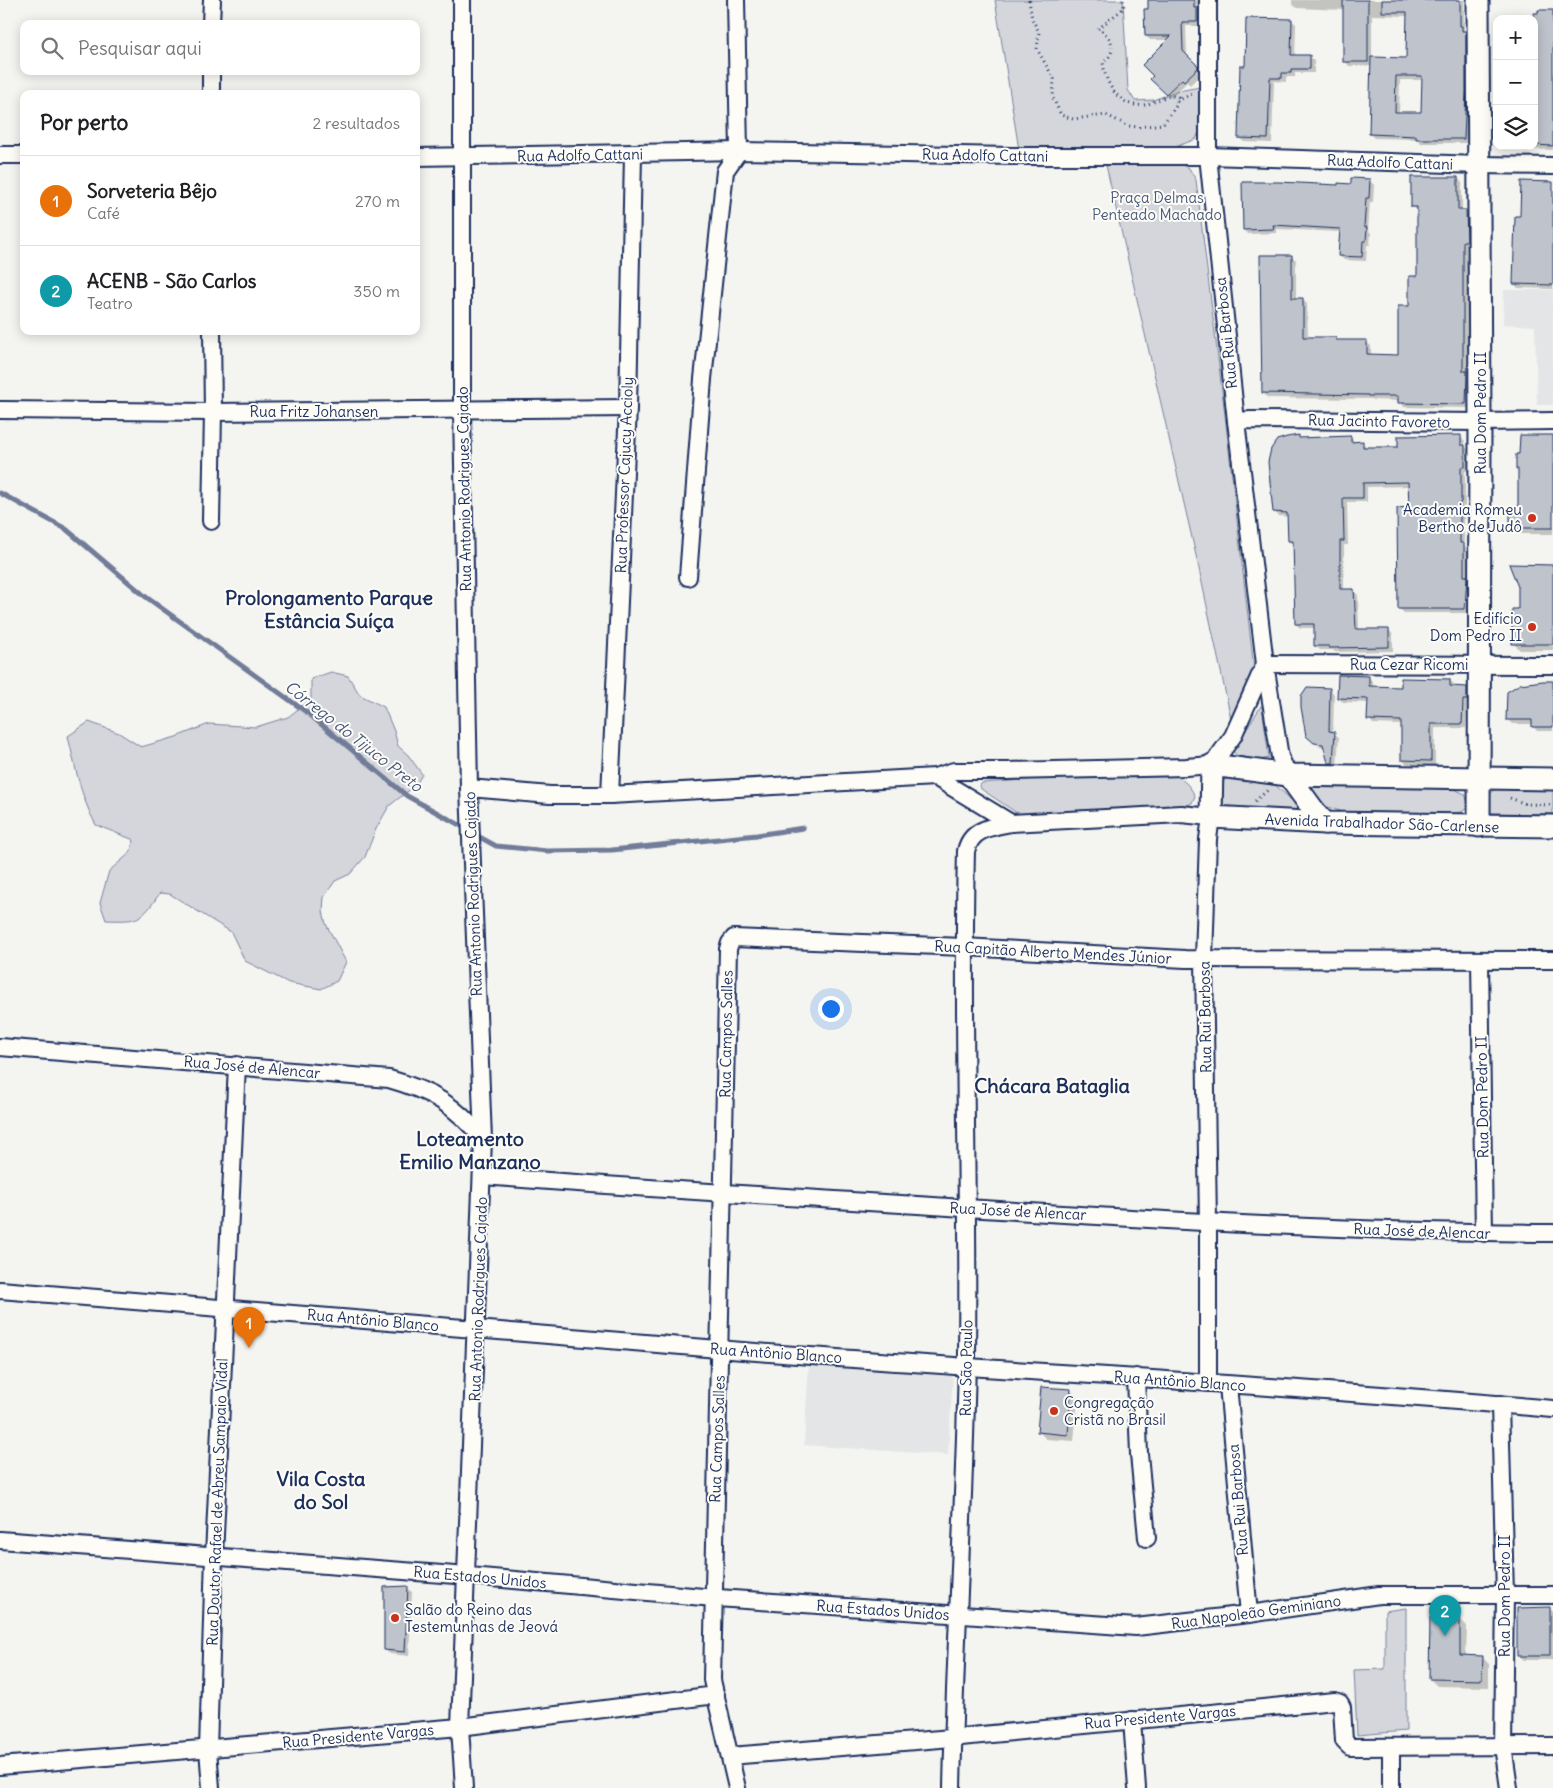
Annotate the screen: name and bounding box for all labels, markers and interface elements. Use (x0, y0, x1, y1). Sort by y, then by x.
map controls (1493, 15, 1538, 150)
button: + (1493, 15, 1538, 60)
search box (20, 20, 420, 75)
icon: search (38, 34, 66, 62)
text: Pesquisar aqui (78, 36, 202, 60)
button: − (1493, 60, 1538, 105)
button: layers (1493, 105, 1538, 150)
text: Por perto (40, 109, 128, 136)
text: 2 resultados (312, 113, 400, 133)
street label: Rua Adolfo Cattani (517, 144, 643, 166)
street label: Rua Adolfo Cattani (922, 144, 1048, 166)
street label: Rua Adolfo Cattani (1327, 150, 1453, 174)
text: Sorveteria Bêjo (87, 179, 217, 203)
park label: Praça Delmas Penteado Machado (1092, 188, 1222, 224)
text: 1 (53, 191, 59, 211)
text: 270 m (355, 191, 400, 211)
text: Café (87, 203, 120, 223)
text: ACENB - São Carlos (87, 269, 257, 293)
street label: Rua Rui Barbosa (1211, 276, 1241, 390)
text: 2 (52, 281, 60, 301)
text: 350 m (353, 281, 400, 301)
text: Teatro (87, 293, 133, 313)
street label: Rua Dom Pedro II (1471, 352, 1490, 474)
street label: Rua Professor Cajucy Accioly (611, 376, 637, 574)
street label: Rua Antonio Rodrigues Cajado (453, 386, 475, 592)
street label: Rua Fritz Johansen (250, 402, 379, 421)
street label: Rua Jacinto Favoreto (1308, 410, 1450, 432)
place label: Academia Romeu Bertho de Judô (1403, 500, 1522, 536)
marker: Academia Romeu Bertho de Judô (1526, 512, 1538, 524)
district label: Prolongamento Parque Estância Suíça (225, 585, 433, 633)
place label: Edifício Dom Pedro II (1430, 609, 1522, 645)
marker: Edifício Dom Pedro II (1526, 621, 1538, 633)
street label: Rua Cezar Ricomi (1350, 655, 1468, 674)
water label: Córrego do Tijuco Preto (281, 676, 427, 796)
street label: Rua Antonio Rodrigues Cajado (460, 791, 486, 997)
street label: Avenida Trabalhador São-Carlense (1264, 809, 1500, 837)
street label: Rua Capitão Alberto Mendes Júnior (934, 936, 1172, 968)
street label: Rua Rui Barbosa (1195, 960, 1215, 1073)
street label: Rua Campos Salles (715, 970, 737, 1098)
your location (818, 996, 844, 1022)
street label: Rua Dom Pedro II (1471, 1036, 1493, 1158)
street label: Rua José de Alencar (183, 1052, 321, 1082)
district label: Chácara Bataglia (974, 1073, 1130, 1098)
district label: Loteamento Emilio Manzano (399, 1126, 541, 1174)
street label: Rua Antonio Rodrigues Cajado (465, 1196, 491, 1402)
street label: Rua José de Alencar (949, 1198, 1087, 1224)
street label: Rua José de Alencar (1353, 1219, 1491, 1243)
street label: Rua Antônio Blanco (306, 1305, 440, 1335)
pin: 1 (233, 1307, 265, 1348)
street label: Rua São Paulo (956, 1319, 976, 1417)
street label: Rua Antônio Blanco (709, 1339, 843, 1367)
street label: Rua Doutor Rafael de Abreu Sampaio Vidal (202, 1358, 232, 1646)
street label: Rua Antônio Blanco (1113, 1367, 1247, 1395)
street label: Rua Campos Salles (705, 1375, 729, 1503)
place label: Congregação Cristã no Brasil (1064, 1393, 1166, 1429)
marker: Congregação Cristã no Brasil (1048, 1405, 1060, 1417)
street label: Rua Rui Barbosa (1224, 1443, 1252, 1557)
district label: Vila Costa do Sol (276, 1466, 366, 1514)
street label: Rua Dom Pedro II (1495, 1535, 1514, 1657)
street label: Rua Estados Unidos (413, 1562, 547, 1592)
street label: Rua Napoleão Geminiano (1170, 1591, 1342, 1633)
pin: 2 (1429, 1595, 1461, 1636)
street label: Rua Estados Unidos (816, 1596, 950, 1624)
place label: Salão do Reino das Testemunhas de Jeová (405, 1600, 559, 1636)
marker: Salão do Reino das Testemunhas de Jeová (389, 1612, 401, 1624)
street label: Rua Presidente Vargas (1083, 1701, 1237, 1733)
street label: Rua Presidente Vargas (281, 1720, 435, 1752)

